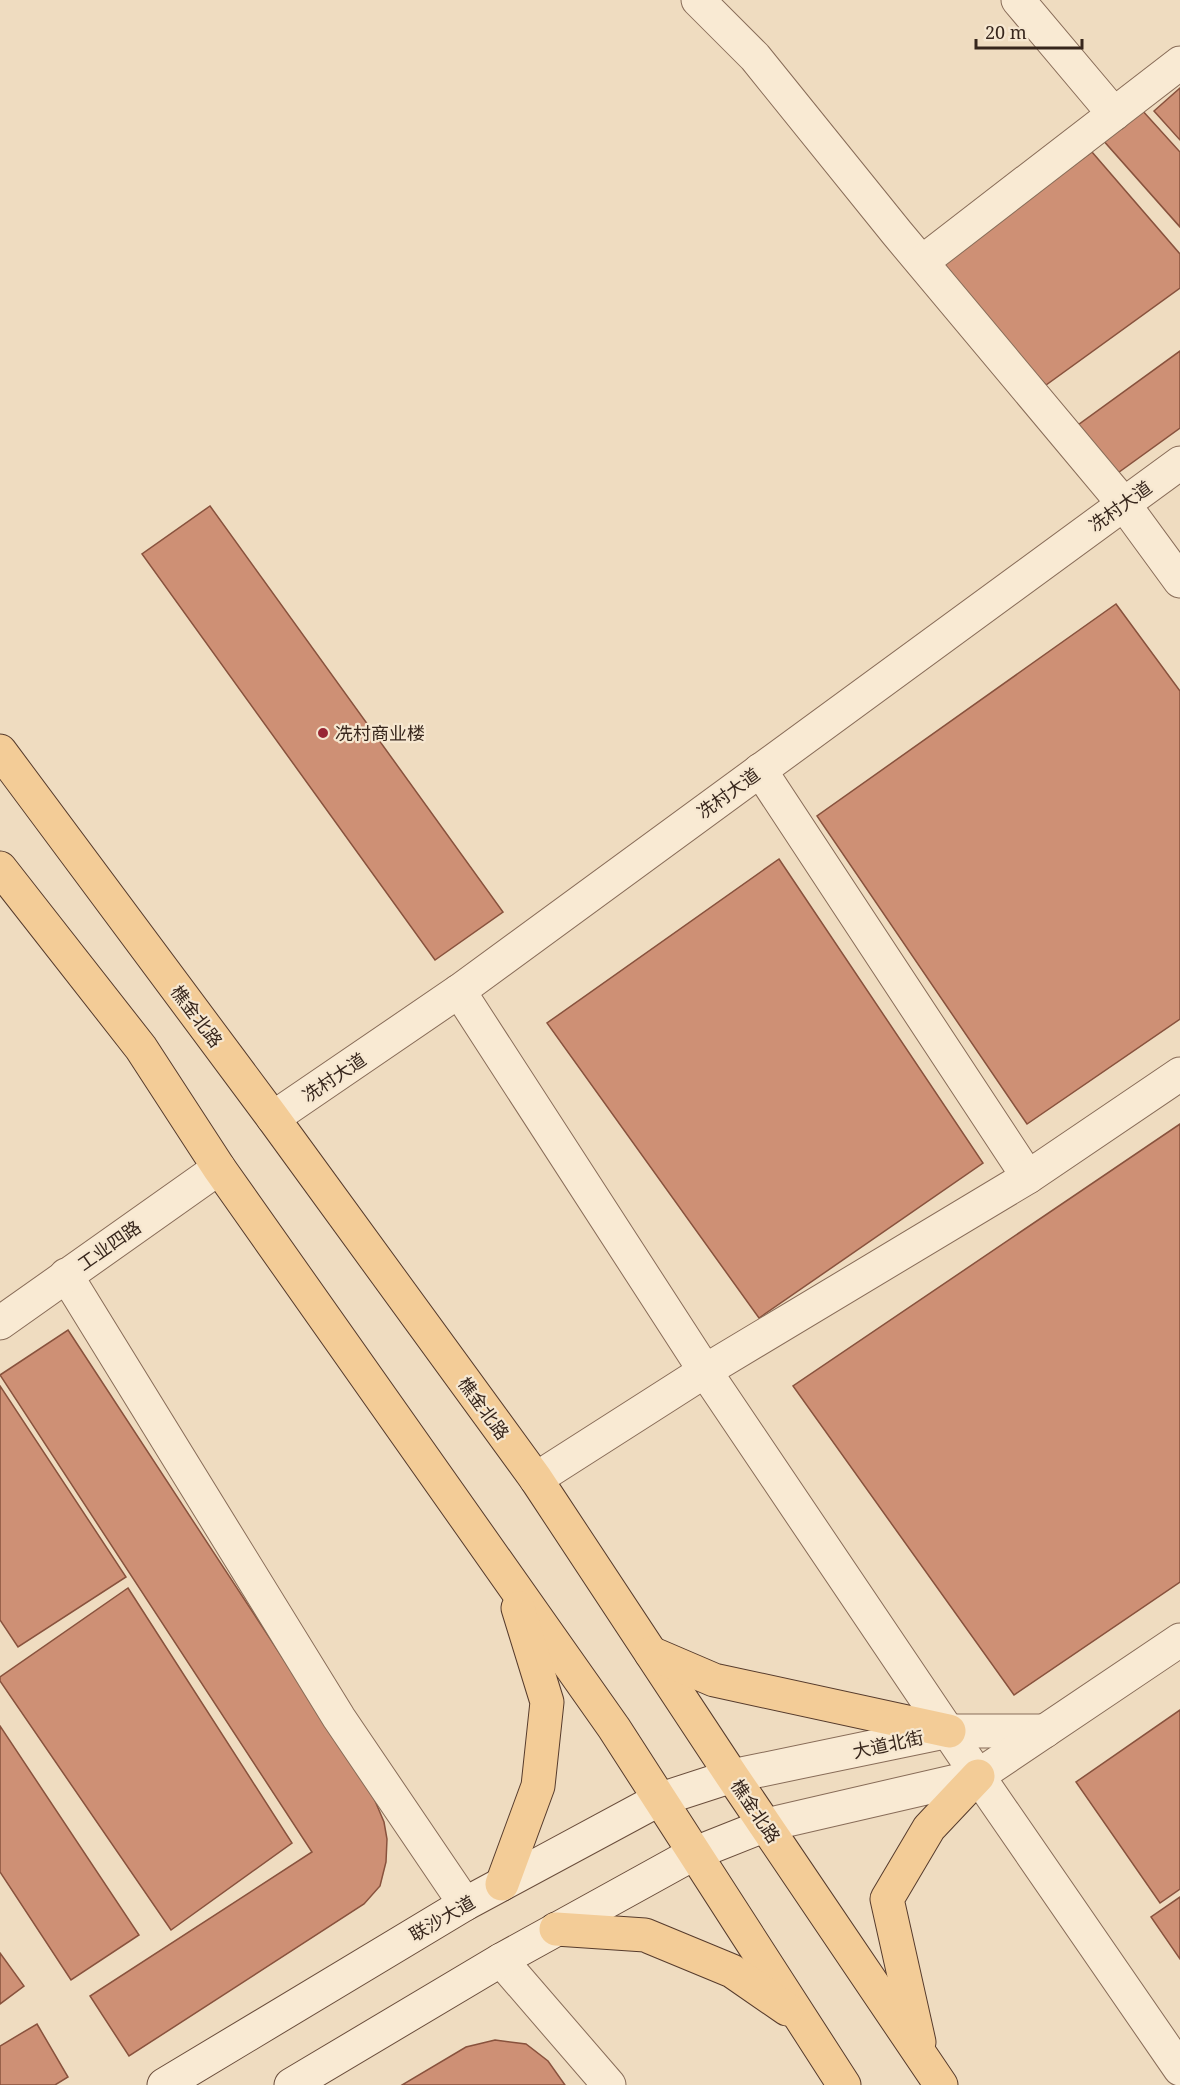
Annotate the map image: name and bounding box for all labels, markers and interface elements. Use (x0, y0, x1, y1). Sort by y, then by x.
scale bar (976, 12, 1082, 50)
text: 20 m (985, 20, 1027, 44)
street label: 冼村大道 (1084, 475, 1156, 537)
place label: 冼村商业楼 (335, 721, 425, 745)
marker: 冼村商业楼 (316, 726, 330, 740)
street label: 冼村大道 (692, 762, 764, 824)
street label: 樵金北路 (166, 980, 228, 1052)
street label: 冼村大道 (297, 1047, 371, 1107)
street label: 工业四路 (73, 1215, 145, 1275)
street label: 樵金北路 (453, 1372, 515, 1444)
street label: 大道北街 (850, 1725, 926, 1763)
street label: 樵金北路 (726, 1774, 786, 1848)
street label: 联沙大道 (405, 1890, 479, 1946)

